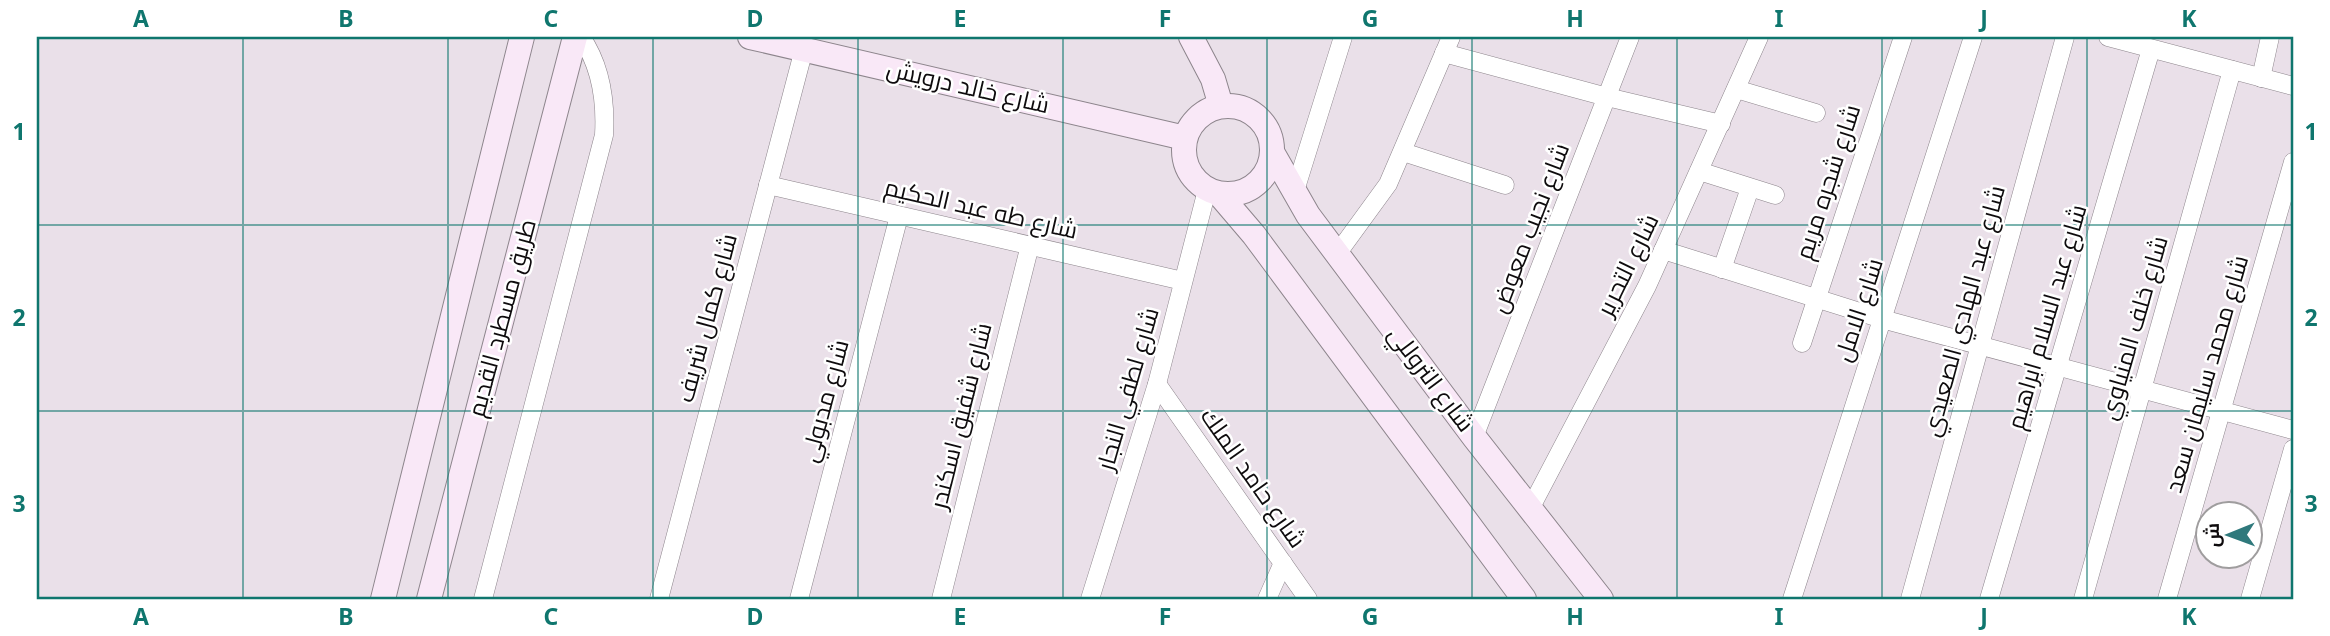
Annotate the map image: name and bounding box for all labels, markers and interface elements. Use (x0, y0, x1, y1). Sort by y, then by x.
text: A (133, 2, 149, 34)
text: B (338, 2, 354, 34)
text: C (544, 2, 559, 34)
text: D (747, 2, 763, 34)
text: E (954, 2, 966, 34)
text: F (1159, 2, 1171, 34)
text: G (1362, 2, 1378, 34)
text: H (1566, 2, 1584, 34)
text: I (1775, 2, 1784, 34)
text: J (1978, 2, 1988, 34)
text: K (2181, 2, 2197, 34)
street label: شارع خالد درويش (883, 51, 1053, 121)
street label: شارع شجره مريم (1786, 100, 1868, 264)
text: 1 (12, 115, 26, 147)
text: 1 (2304, 115, 2318, 147)
street label: شارع نجيب معوض (1481, 138, 1577, 318)
street label: شارع طه عبد الحكيم (881, 169, 1081, 247)
street label: شارع عبد الهادي الصعيدي (1913, 181, 2015, 441)
street label: شارع عبد السلام ابراهيم (1998, 200, 2094, 433)
street label: شارع التحرير (1587, 208, 1667, 323)
street label: طريق مسطرد القديم (458, 215, 544, 420)
street label: شارع كمال شريف (667, 230, 745, 406)
street label: شارع خلف المنياوي (2091, 232, 2177, 424)
street label: شارع محمد سليمان سعد (2156, 251, 2256, 496)
street label: شارع الامل (1825, 254, 1891, 366)
text: 2 (12, 301, 26, 333)
text: 2 (2304, 301, 2318, 333)
street label: شارع لطفي النجار (1087, 303, 1169, 477)
street label: شارع التروللي (1378, 318, 1483, 440)
street label: شارع شفيق اسكندر (920, 319, 1000, 514)
street label: شارع مدبولي (791, 336, 860, 467)
street label: شارع حامد الملك (1193, 401, 1315, 554)
text: 3 (12, 487, 26, 519)
text: 3 (2304, 487, 2318, 519)
north arrow (2194, 500, 2264, 570)
text: ش (2199, 523, 2225, 548)
text: A (133, 600, 149, 632)
text: B (338, 600, 354, 632)
text: C (544, 600, 559, 632)
text: D (747, 600, 763, 632)
text: E (954, 600, 966, 632)
text: F (1159, 600, 1171, 632)
text: G (1362, 600, 1378, 632)
text: H (1566, 600, 1584, 632)
text: I (1775, 600, 1784, 632)
text: J (1978, 600, 1988, 632)
text: K (2181, 600, 2197, 632)

